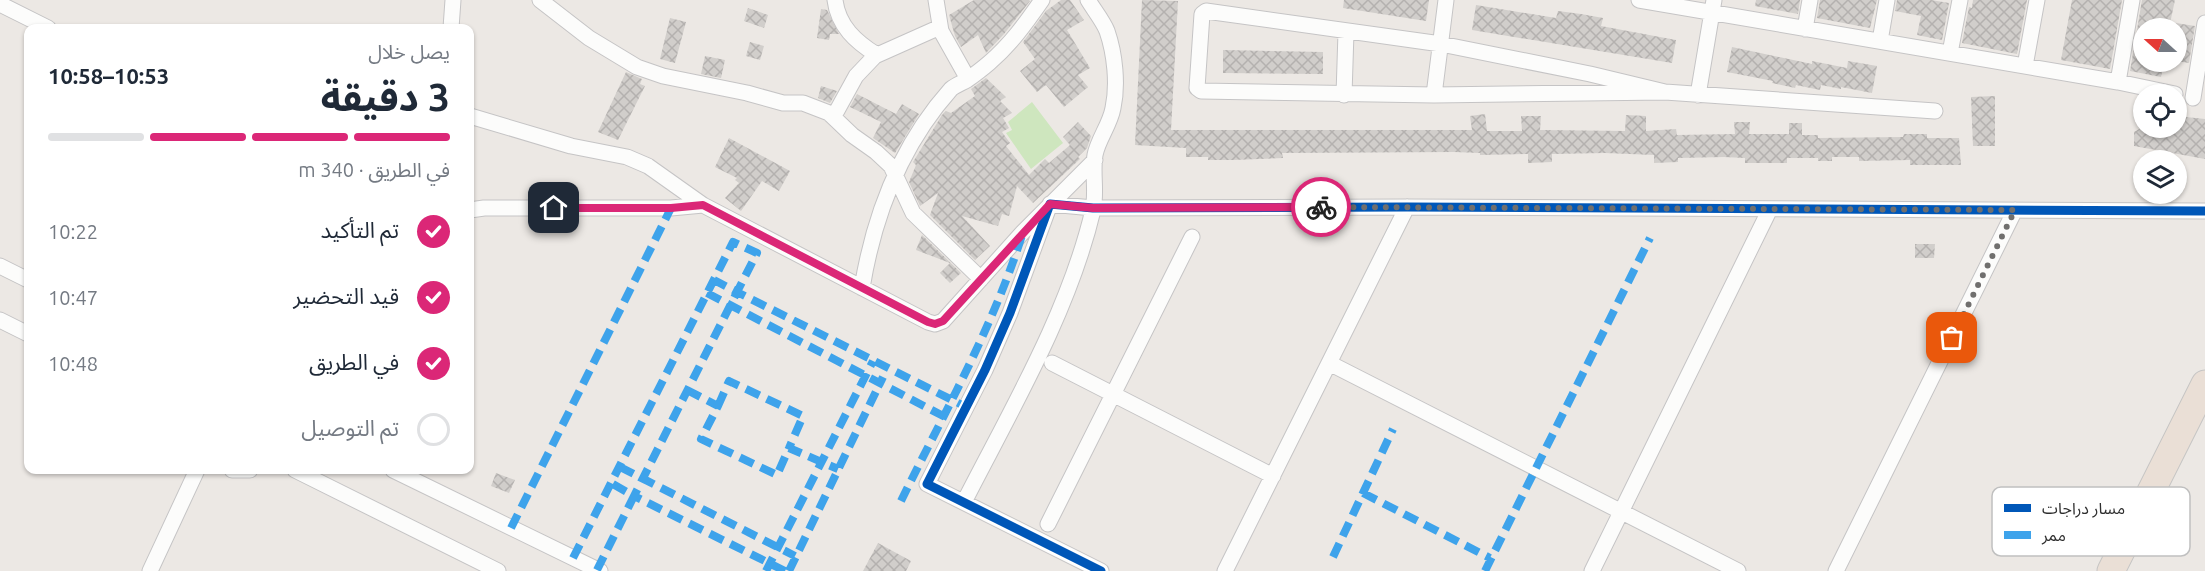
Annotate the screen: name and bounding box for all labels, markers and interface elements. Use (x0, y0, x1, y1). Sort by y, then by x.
north arrow (2133, 18, 2187, 72)
map controls (2133, 18, 2187, 204)
text: يصل خلال (368, 40, 450, 63)
text: 10:53–10:58 (48, 63, 169, 88)
text: 3 دقيقة (321, 75, 450, 118)
button: locate (2133, 84, 2187, 138)
button: layers (2133, 150, 2187, 204)
text: في الطريق · 340 m (298, 158, 450, 181)
courier (1291, 177, 1351, 237)
pin (528, 182, 579, 233)
icon: home (537, 191, 570, 224)
icon: bike (1305, 191, 1338, 224)
icon: check (417, 215, 450, 248)
text: تم التأكيد (321, 217, 399, 242)
text: 10:22 (48, 220, 98, 243)
icon: check (417, 281, 450, 314)
text: قيد التحضير (293, 283, 399, 308)
text: 10:47 (48, 286, 98, 309)
pin (1926, 312, 1977, 363)
icon: bag (1935, 321, 1968, 354)
icon: check (417, 347, 450, 380)
text: في الطريق (309, 349, 399, 374)
text: 10:48 (48, 352, 98, 375)
text: تم التوصيل (301, 415, 399, 440)
legend (1992, 487, 2190, 556)
text: مسار دراجات (2042, 499, 2125, 518)
text: ممر (2041, 526, 2066, 545)

